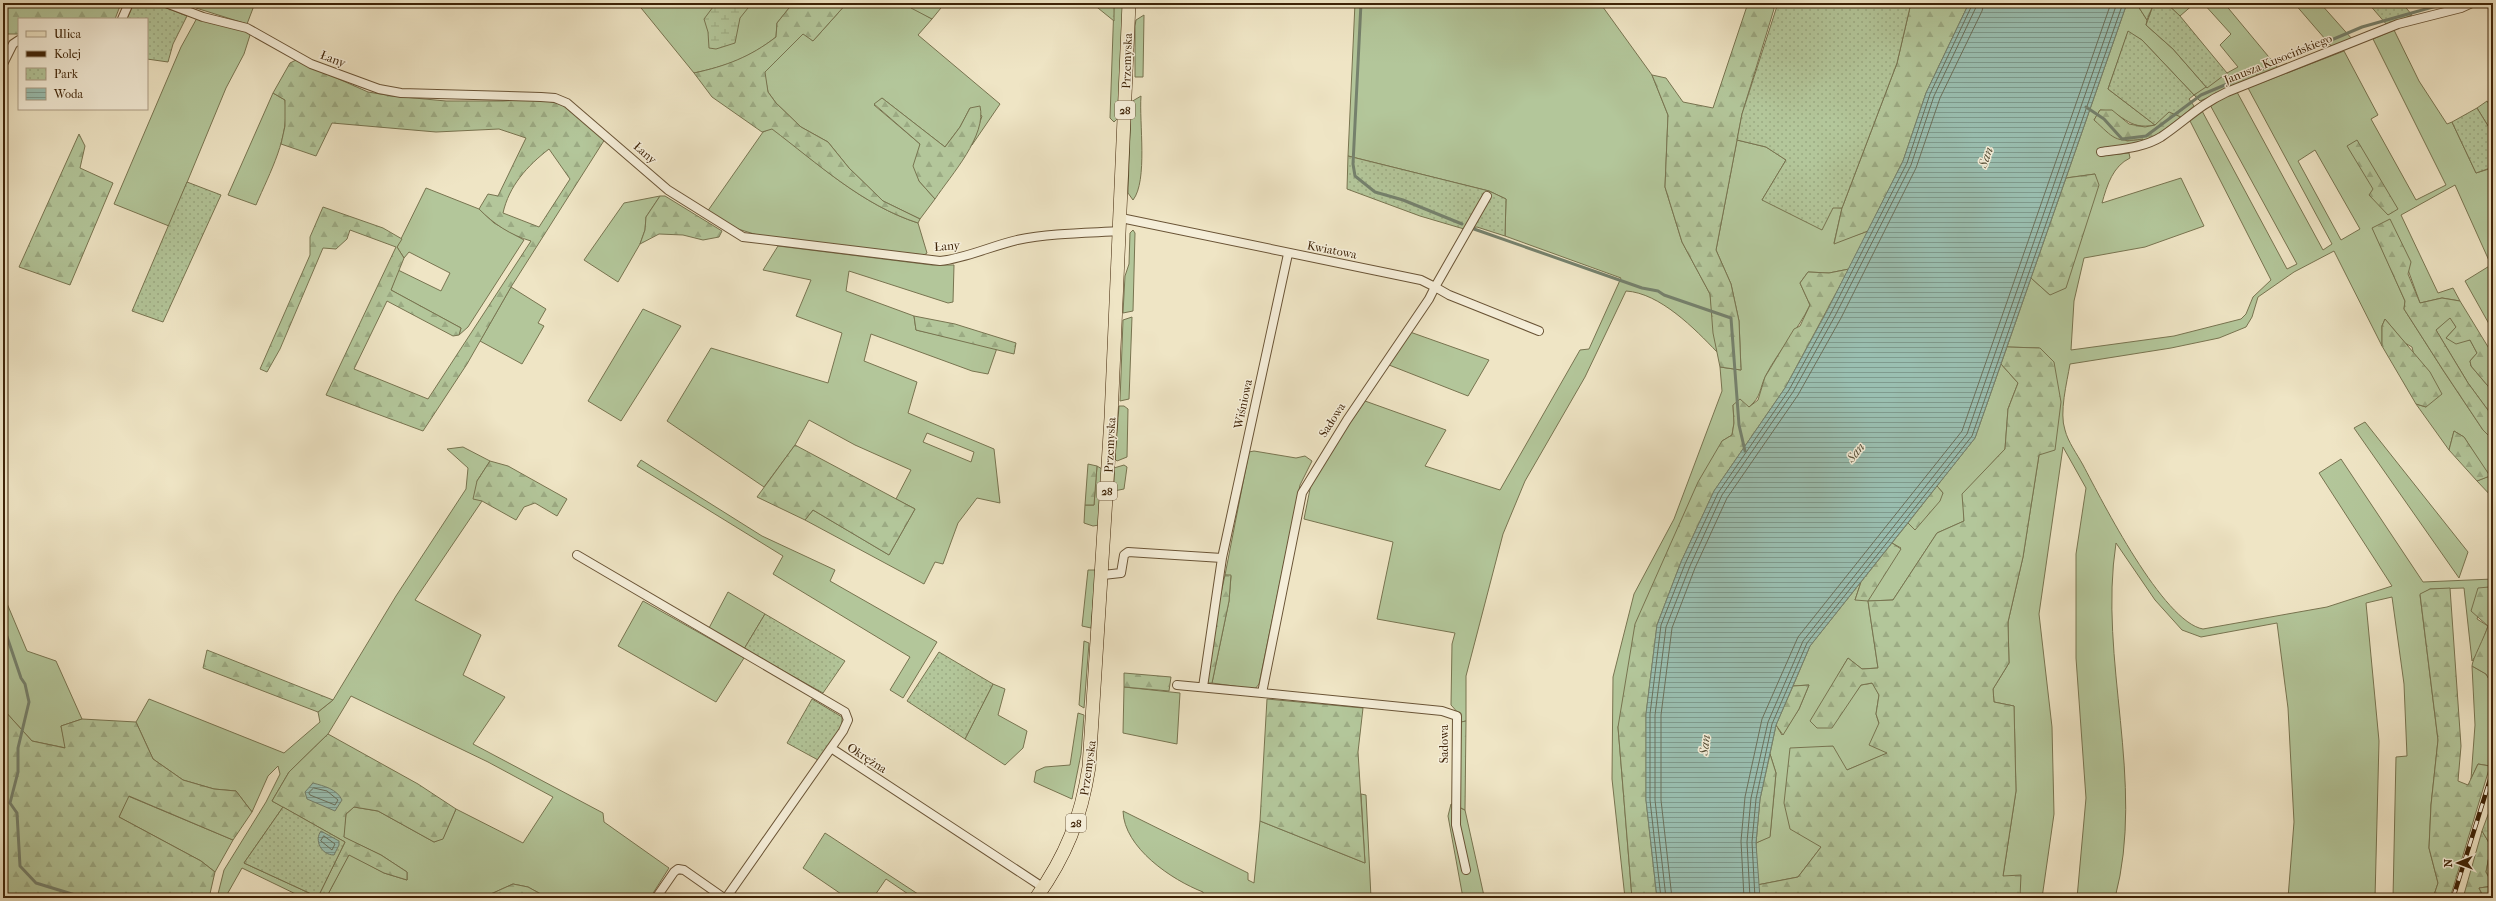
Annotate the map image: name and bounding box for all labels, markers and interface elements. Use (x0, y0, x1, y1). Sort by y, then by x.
legend (18, 18, 148, 110)
text: Ulica (54, 27, 81, 41)
street label: Janusza Kusocińskiego (2221, 31, 2334, 87)
street label: Przemyska (1119, 32, 1135, 89)
text: Kolej (54, 47, 81, 61)
street label: Łany (318, 48, 348, 70)
text: Park (54, 67, 79, 81)
text: Woda (53, 87, 84, 101)
road number: 28 (1115, 101, 1135, 119)
street label: Łany (631, 139, 660, 167)
water label: San (1975, 145, 1996, 170)
street label: Łany (934, 238, 961, 254)
street label: Kwiatowa (1306, 238, 1359, 262)
street label: Wiśniowa (1231, 378, 1255, 431)
street label: Sadowa (1316, 400, 1349, 440)
street label: Przemyska (1102, 416, 1118, 473)
water label: San (1842, 440, 1868, 466)
road number: 28 (1097, 482, 1117, 500)
street label: Sadowa (1437, 724, 1451, 763)
water label: San (1696, 734, 1713, 757)
street label: Przemyska (1077, 739, 1099, 797)
street label: Okrężna (845, 740, 890, 776)
road number: 28 (1066, 814, 1086, 832)
north arrow (2438, 843, 2478, 883)
text: N (2442, 858, 2455, 867)

